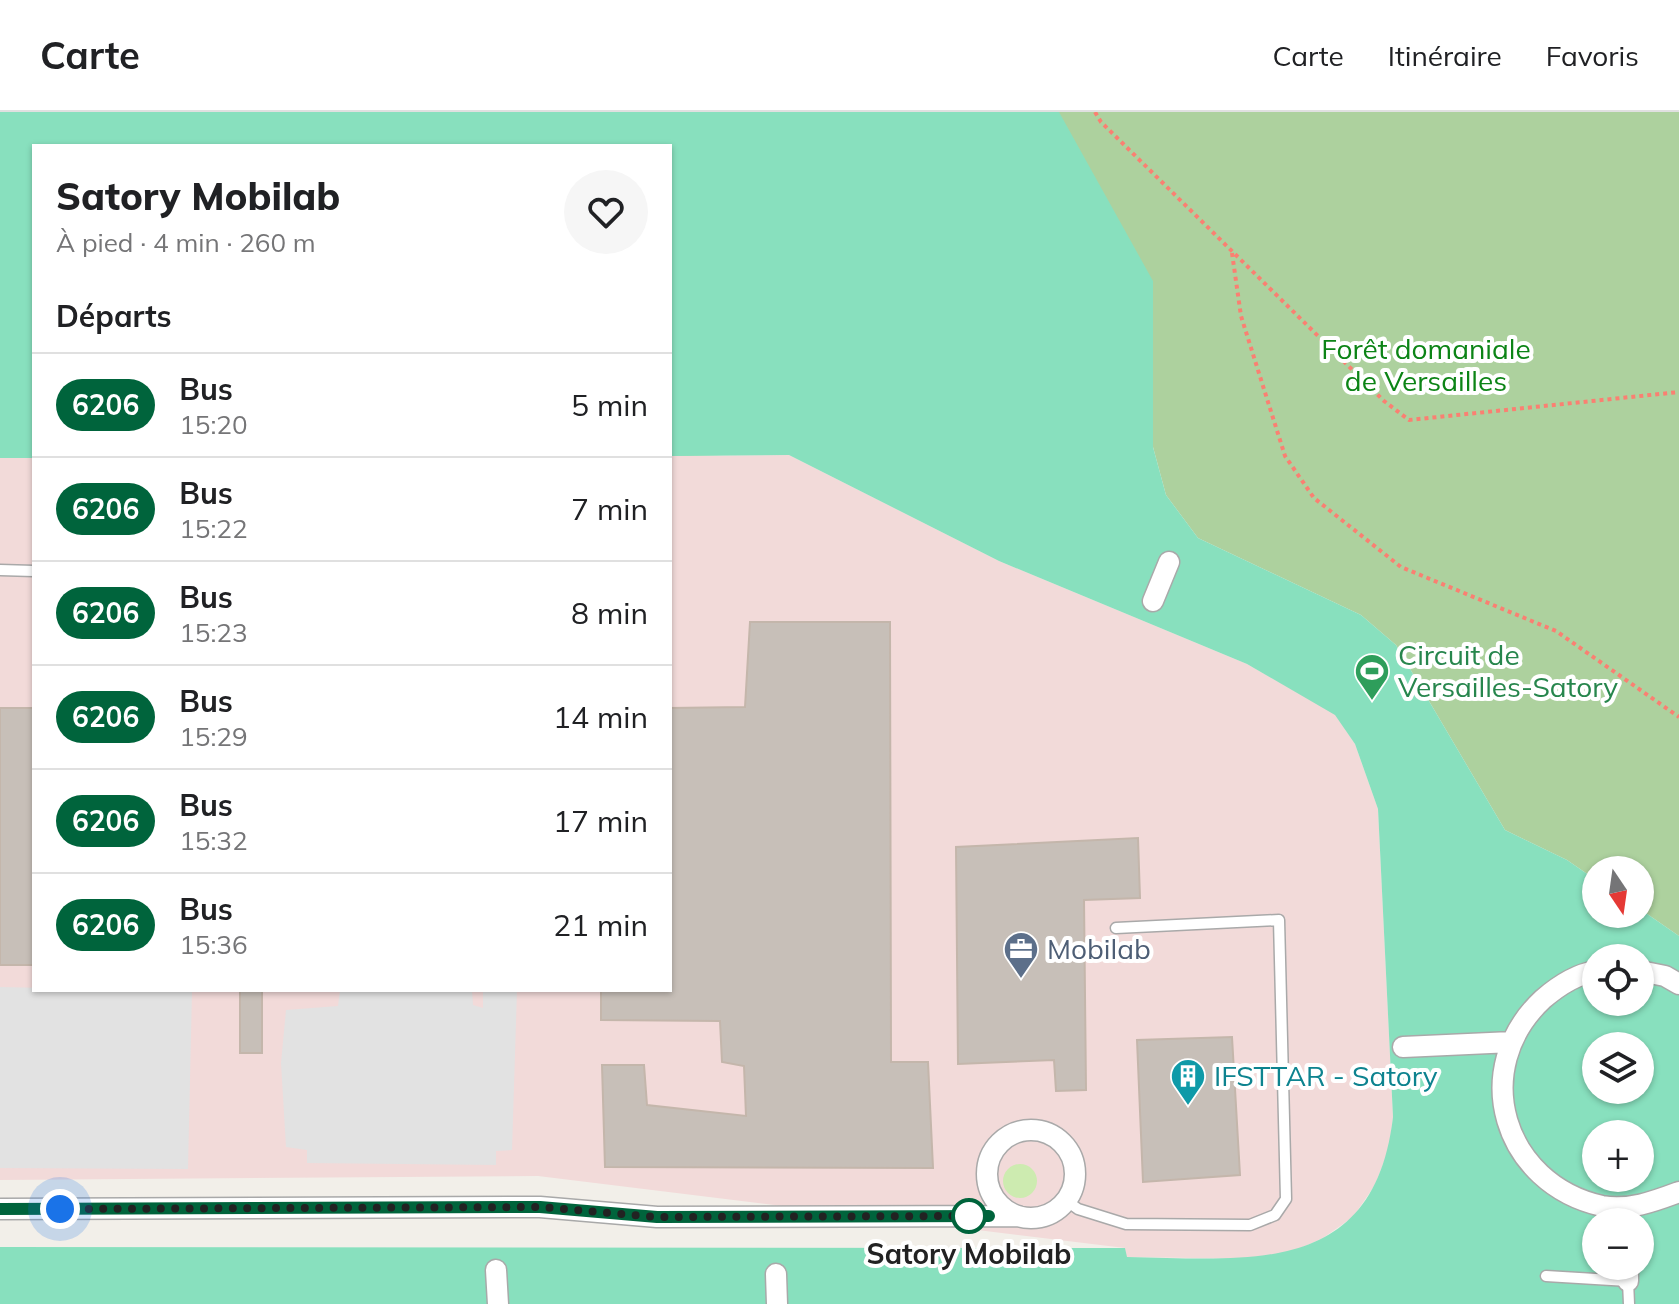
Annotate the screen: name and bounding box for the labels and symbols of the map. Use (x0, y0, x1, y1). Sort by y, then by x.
park label: Forêt domaniale de Versailles (1321, 331, 1531, 398)
place label: Circuit de Versailles-Satory (1398, 637, 1618, 704)
sports icon: Circuit de Versailles-Satory (1353, 652, 1391, 702)
north arrow (1582, 856, 1654, 928)
office icon: Mobilab (1002, 930, 1040, 980)
place label: Mobilab (1047, 931, 1151, 966)
building icon: IFSTTAR - Satory (1169, 1057, 1207, 1107)
place label: IFSTTAR - Satory (1214, 1058, 1438, 1093)
your location (40, 1189, 80, 1229)
marker: Satory Mobilab (952, 1199, 986, 1233)
place label: Satory Mobilab (867, 1236, 1071, 1271)

